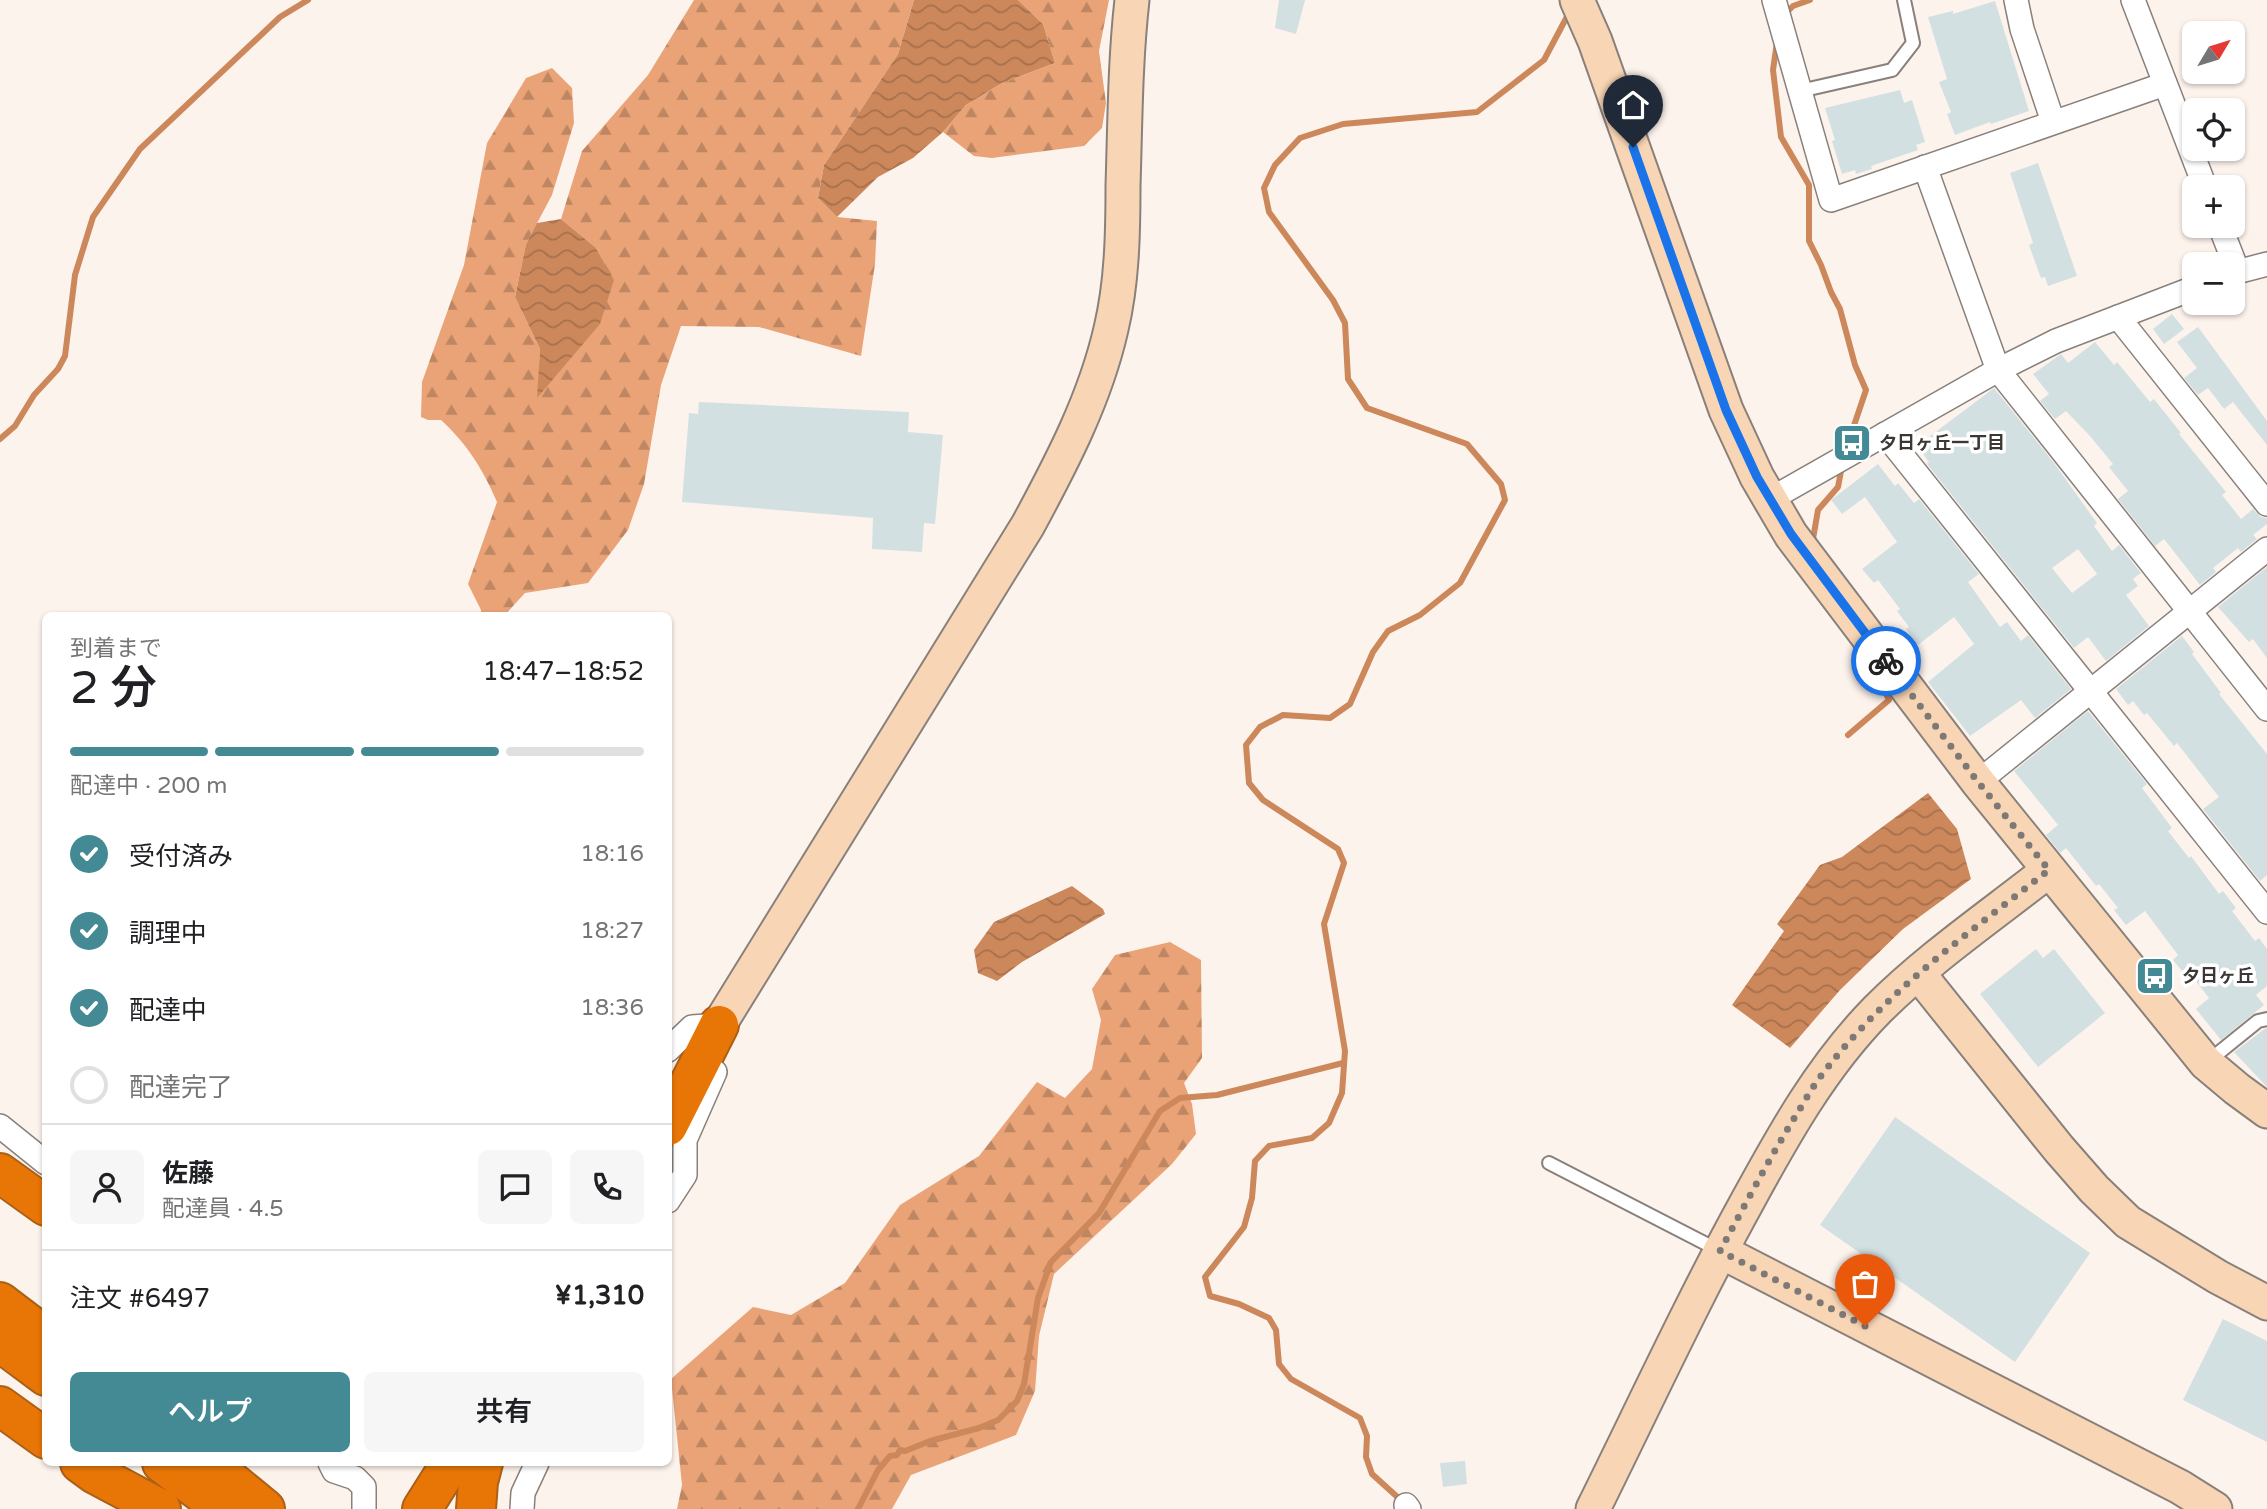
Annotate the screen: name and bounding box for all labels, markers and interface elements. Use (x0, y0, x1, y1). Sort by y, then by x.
north arrow (2182, 21, 2245, 84)
map controls (2182, 21, 2245, 315)
pin (1603, 75, 1663, 147)
icon: home (1614, 86, 1652, 124)
button: locate (2182, 98, 2245, 161)
button: + (2182, 175, 2245, 238)
button: − (2182, 252, 2245, 315)
bus stop icon: 夕日ヶ丘一丁目 (1831, 422, 1873, 464)
place label: 夕日ヶ丘一丁目 (1879, 432, 2005, 454)
courier (1851, 626, 1921, 696)
text: 到着まで (70, 635, 162, 663)
icon: bike (1867, 642, 1905, 680)
text: 18:47–18:52 (483, 656, 644, 687)
text: 2 分 (70, 661, 157, 716)
text: 配達中 · 200 m (70, 772, 227, 800)
icon: check (70, 835, 108, 873)
text: 18:16 (580, 840, 644, 868)
text: 受付済み (129, 841, 233, 872)
icon: check (70, 912, 108, 950)
text: 18:27 (580, 917, 644, 945)
text: 調理中 (129, 918, 207, 949)
bus stop icon: 夕日ヶ丘 (2134, 955, 2176, 997)
place label: 夕日ヶ丘 (2182, 965, 2254, 987)
icon: check (70, 989, 108, 1027)
text: 18:36 (580, 994, 644, 1022)
text: 配達中 (129, 995, 207, 1026)
text: 配達完了 (129, 1072, 233, 1103)
button: person (70, 1150, 144, 1224)
button: chat (478, 1150, 552, 1224)
button: phone (570, 1150, 644, 1224)
text: 佐藤 (162, 1158, 214, 1189)
text: 配達員 · 4.5 (162, 1195, 284, 1223)
pin (1835, 1254, 1895, 1326)
icon: bag (1846, 1265, 1884, 1303)
text: ¥1,310 (555, 1280, 644, 1311)
text: 注文 #6497 (70, 1283, 210, 1314)
button: ヘルプ (70, 1372, 350, 1452)
button: 共有 (364, 1372, 644, 1452)

